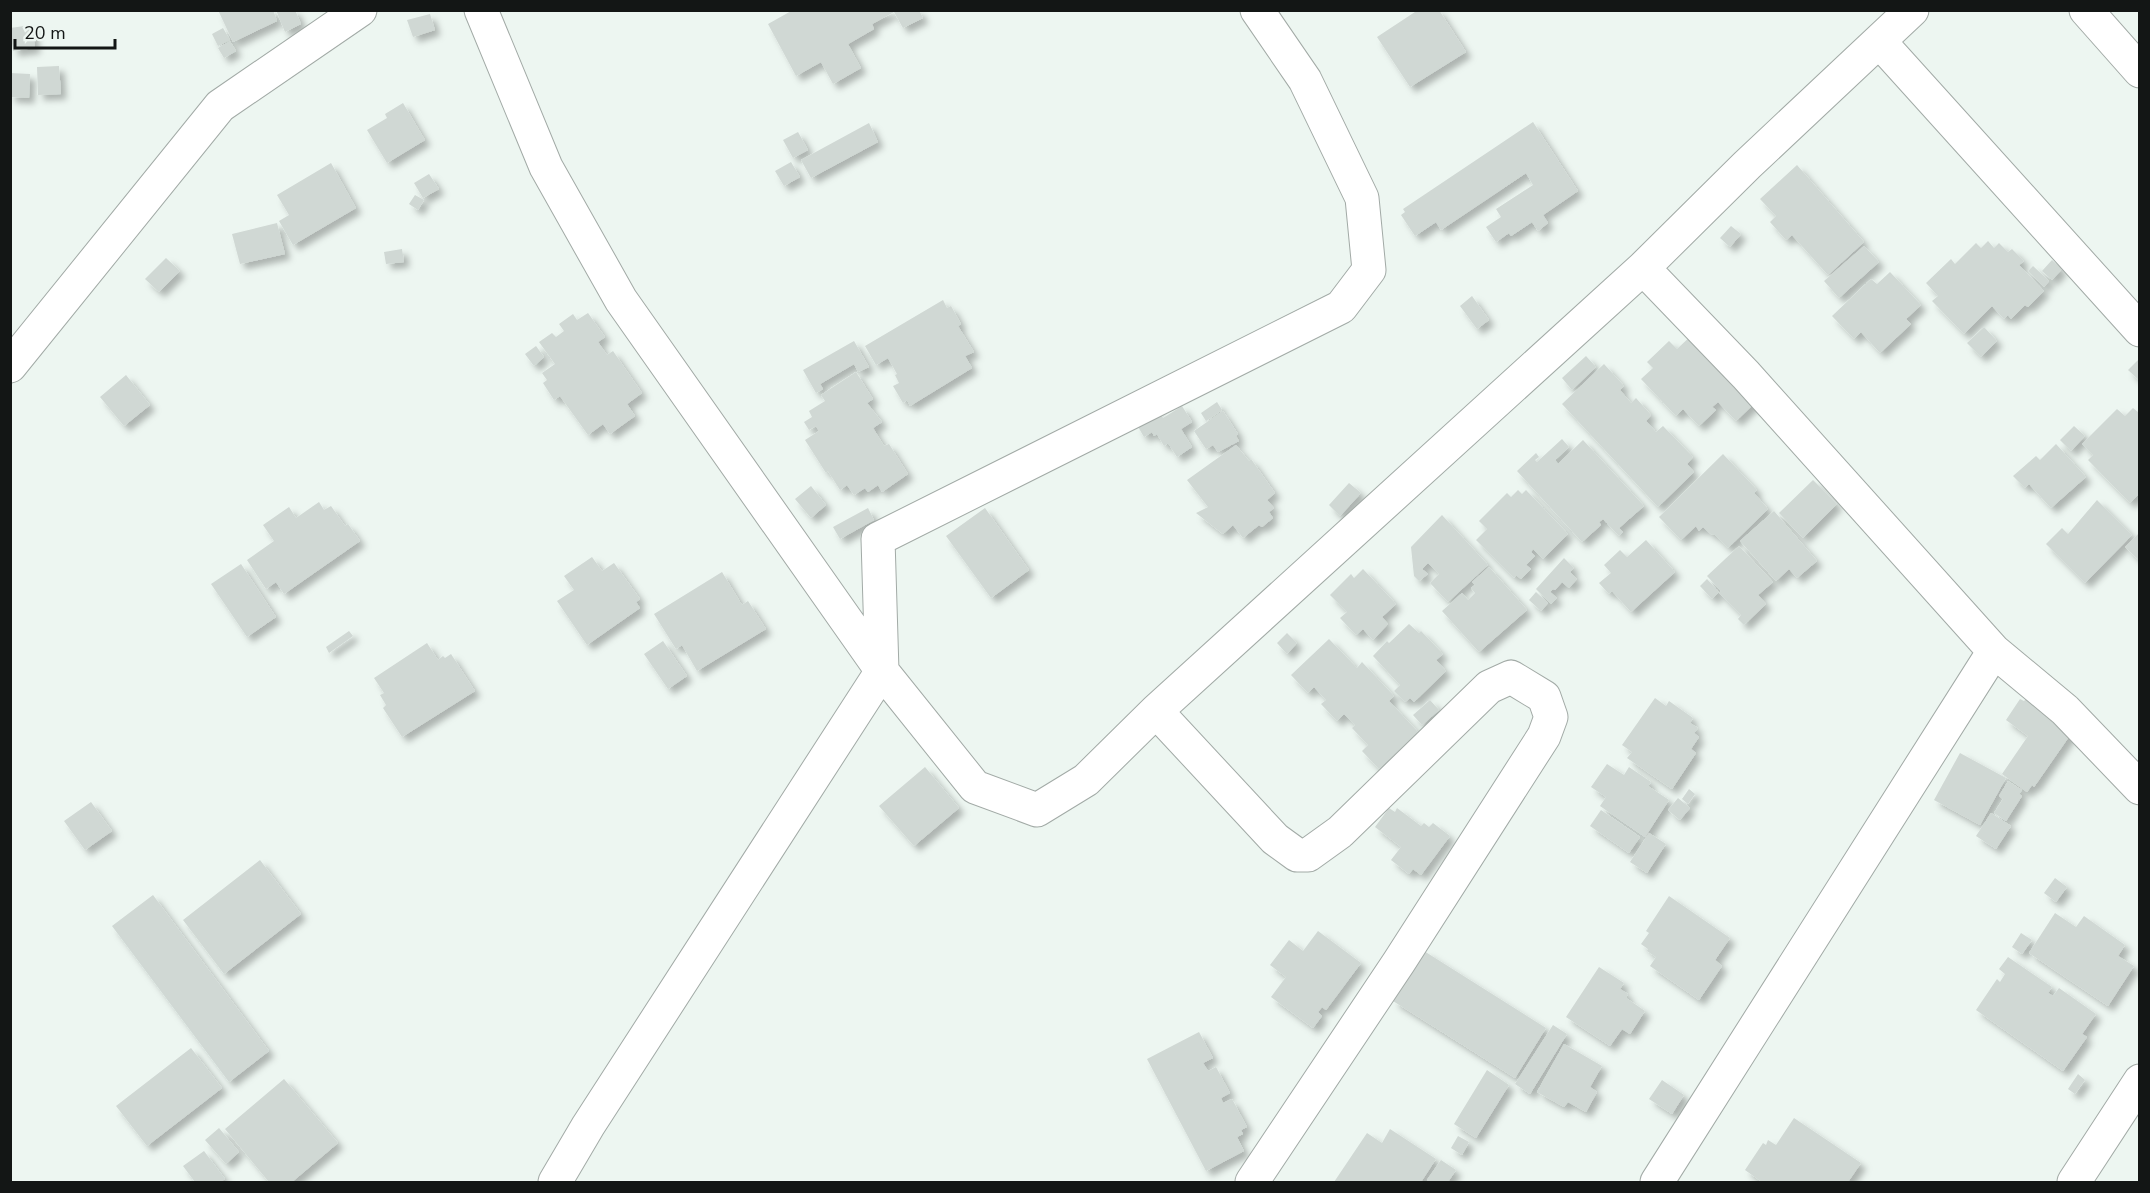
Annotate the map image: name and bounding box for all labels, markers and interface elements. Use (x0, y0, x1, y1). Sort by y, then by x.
scale bar (15, 12, 116, 50)
text: 20 m (24, 21, 66, 45)

